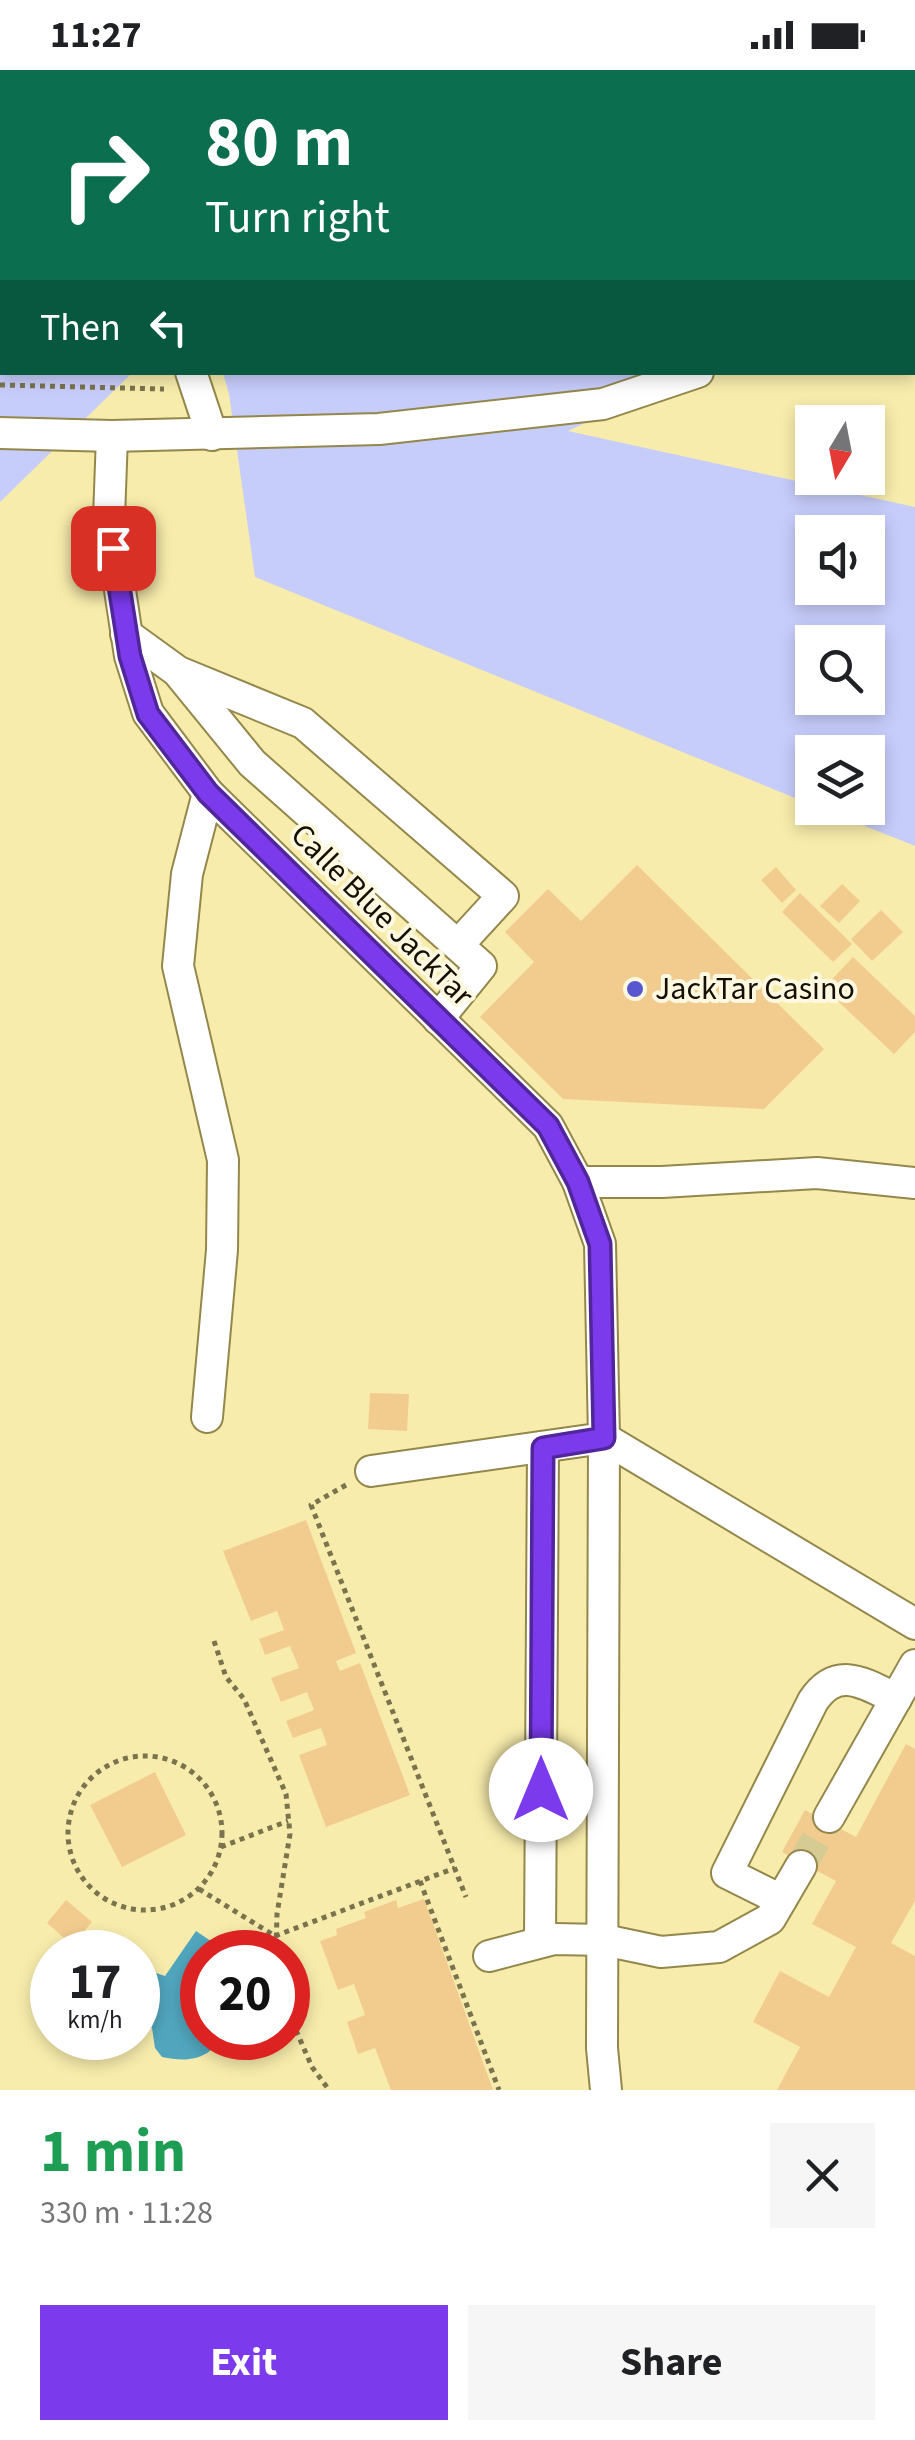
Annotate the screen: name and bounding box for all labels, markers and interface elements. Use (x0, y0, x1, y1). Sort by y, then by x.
text: 11:27 (50, 8, 142, 62)
text: 80 m (205, 93, 353, 193)
icon: right (40, 110, 170, 240)
text: Turn right (205, 186, 390, 250)
icon: left (141, 300, 196, 355)
text: Then (40, 301, 121, 355)
north arrow (795, 405, 885, 495)
map controls (795, 405, 885, 825)
pin (71, 506, 156, 591)
button: sound (795, 515, 885, 605)
icon: arrive (86, 521, 141, 576)
button: search (795, 625, 885, 715)
button: layers (795, 735, 885, 825)
street label: Calle Blue JackTar (280, 813, 485, 1018)
place label: JackTar Casino (655, 966, 855, 1012)
marker: JackTar Casino (624, 978, 646, 1000)
position arrow (489, 1738, 593, 1842)
speed limit sign: 20 (180, 1930, 310, 2060)
text: 17 (69, 1947, 121, 2018)
text: km/h (67, 2002, 123, 2038)
text: 1 min (40, 2110, 186, 2195)
button: close (770, 2123, 875, 2228)
text: 330 m · 11:28 (40, 2190, 213, 2236)
button: Exit (40, 2305, 448, 2420)
button: Share (468, 2305, 875, 2420)

